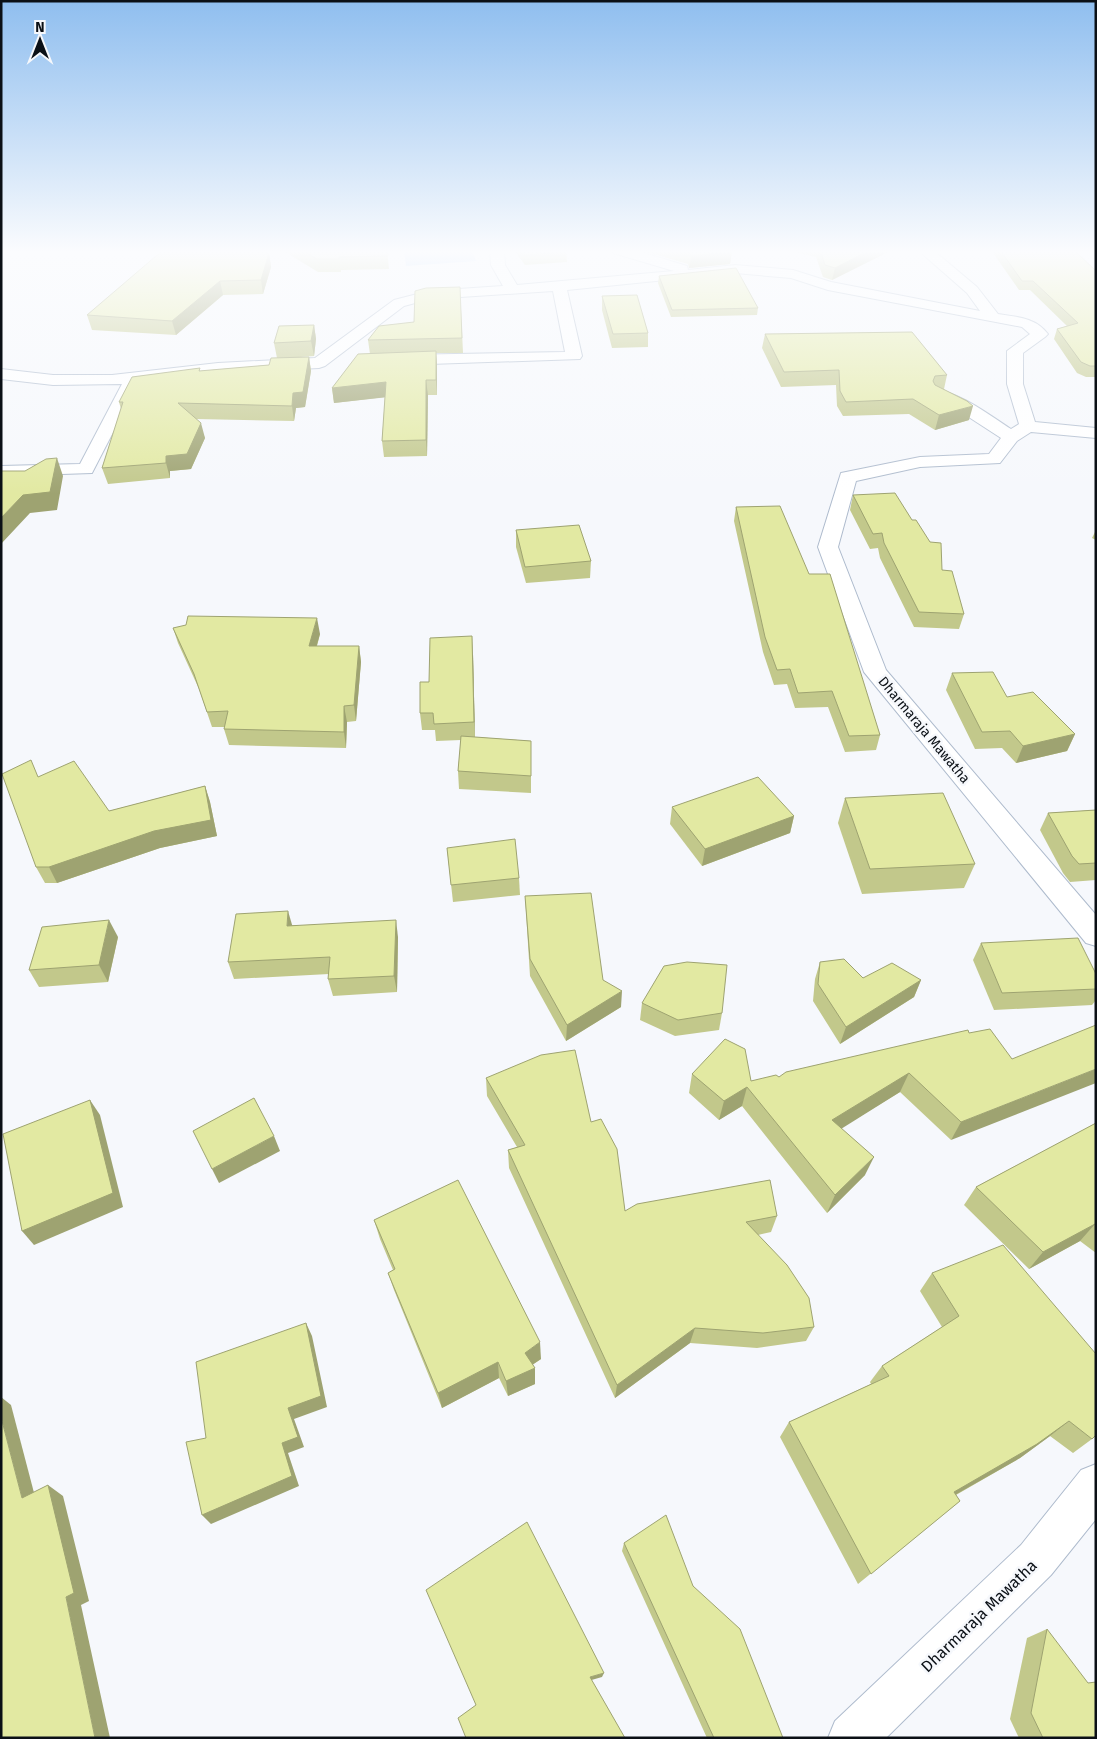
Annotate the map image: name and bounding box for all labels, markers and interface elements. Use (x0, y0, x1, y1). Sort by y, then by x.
north arrow (15, 15, 65, 65)
text: N (35, 19, 45, 36)
street label: Dharmaraja Mawatha (874, 673, 974, 787)
street label: Dharmaraja Mawatha (917, 1556, 1041, 1676)

